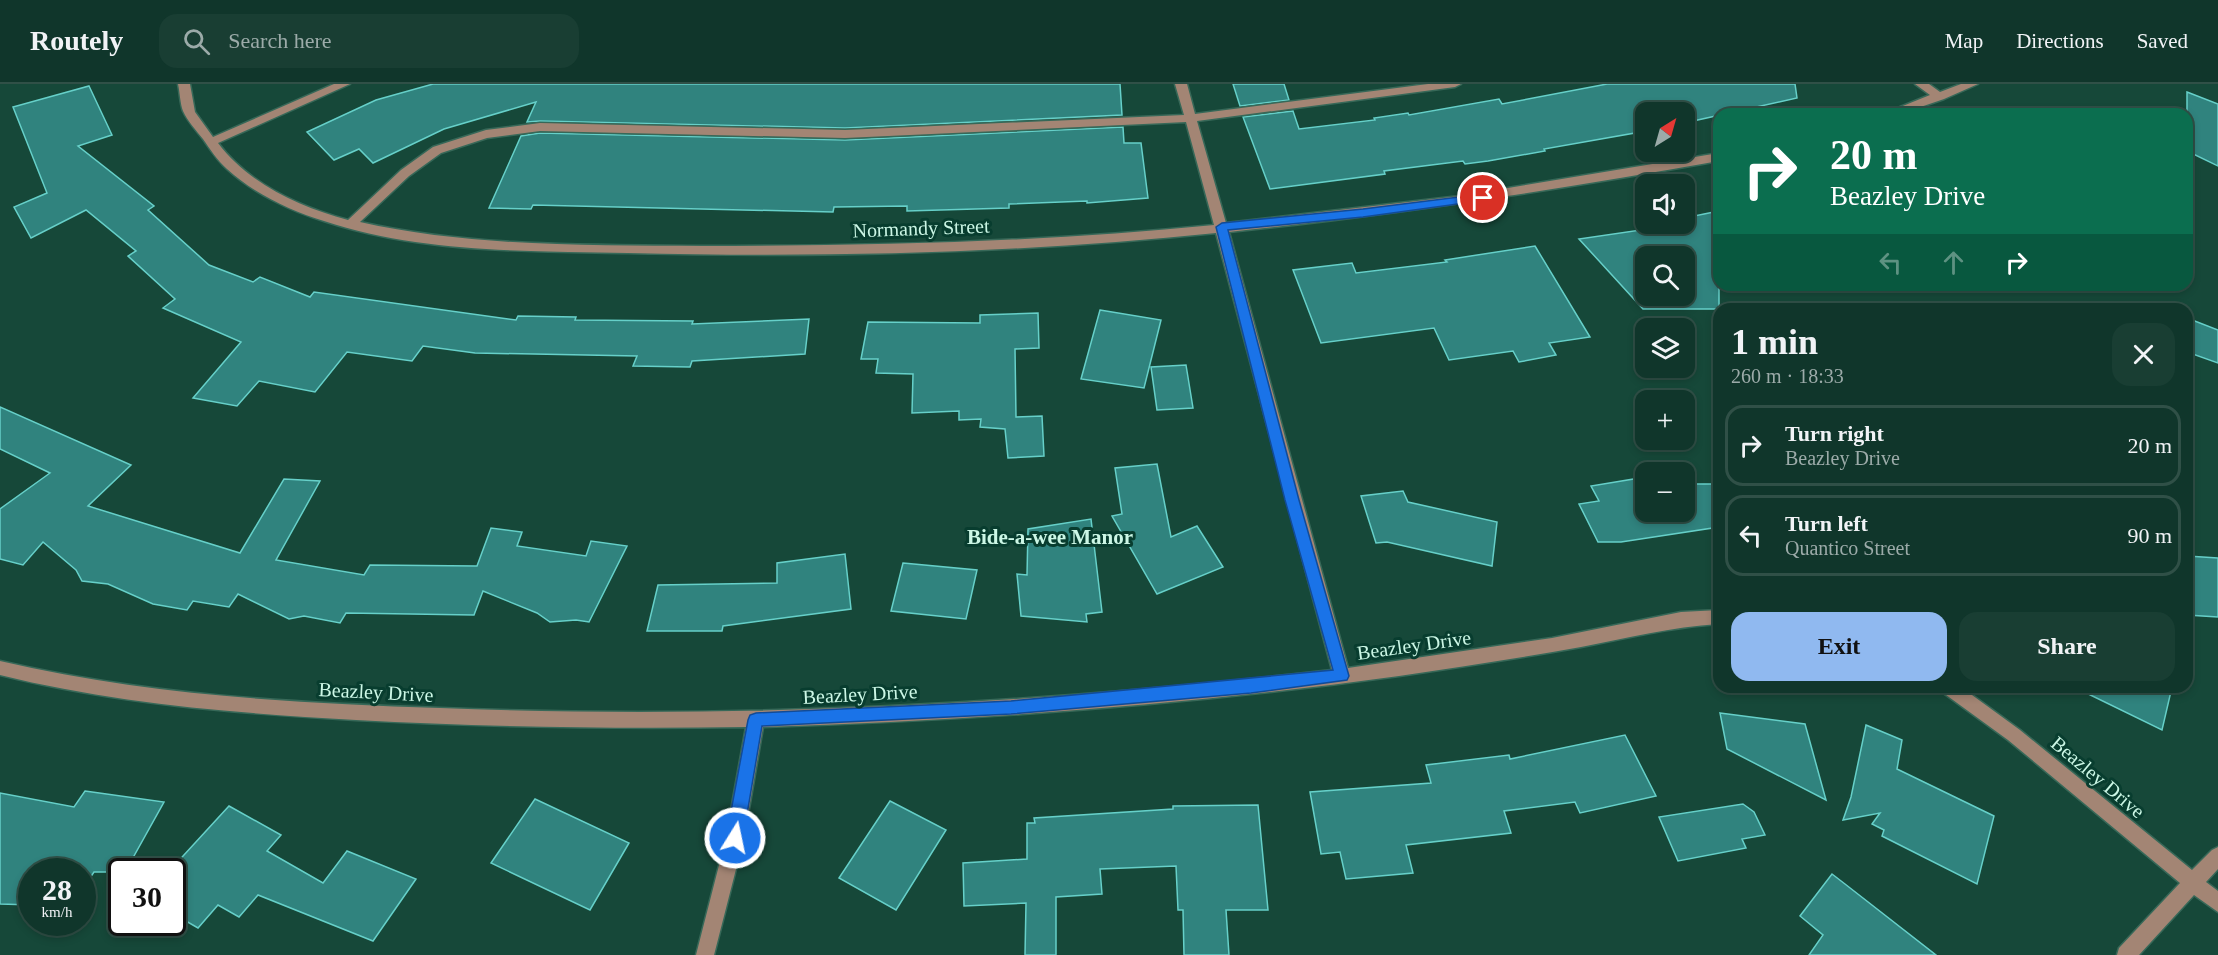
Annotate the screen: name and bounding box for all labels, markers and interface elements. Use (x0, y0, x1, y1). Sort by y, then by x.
search box (159, 14, 579, 68)
text: Routely (30, 25, 123, 56)
icon: search (180, 25, 213, 58)
text: Search here (228, 28, 332, 53)
text: Map (1945, 29, 1983, 53)
text: Directions (2016, 29, 2104, 53)
text: Saved (2137, 29, 2188, 53)
north arrow (1635, 102, 1695, 162)
map controls (1635, 102, 1695, 522)
icon: right (1731, 132, 1809, 210)
text: 20 m (1830, 132, 1918, 178)
pin (1457, 172, 1508, 223)
button: sound (1635, 174, 1695, 234)
icon: arrive (1466, 181, 1499, 214)
text: Beazley Drive (1830, 181, 1985, 211)
street label: Normandy Street (852, 215, 990, 242)
button: search (1635, 246, 1695, 306)
icon: left (1874, 246, 1907, 279)
icon: ahead (1937, 246, 1970, 279)
icon: right (2000, 246, 2033, 279)
button: layers (1635, 318, 1695, 378)
text: 1 min (1731, 322, 1818, 362)
button: close (2112, 323, 2175, 386)
text: 260 m · 18:33 (1731, 365, 1844, 387)
button: + (1635, 390, 1695, 450)
text: Turn right (1785, 421, 1884, 446)
icon: right (1734, 429, 1767, 462)
text: 20 m (2127, 433, 2172, 458)
text: Beazley Drive (1785, 447, 1900, 469)
button: − (1635, 462, 1695, 522)
text: Turn left (1785, 511, 1868, 536)
icon: left (1734, 519, 1767, 552)
text: 90 m (2127, 523, 2172, 548)
district label: Bide-a-wee Manor (967, 525, 1133, 549)
text: Quantico Street (1785, 537, 1910, 559)
button: Exit (1731, 612, 1947, 681)
button: Share (1959, 612, 2175, 681)
street label: Beazley Drive (1356, 626, 1473, 665)
street label: Beazley Drive (318, 678, 434, 707)
street label: Beazley Drive (802, 680, 918, 709)
street label: Beazley Drive (2046, 732, 2149, 823)
position arrow (703, 806, 767, 870)
speed limit sign: 30 (108, 858, 186, 936)
text: 28 (42, 873, 72, 906)
text: km/h (42, 904, 72, 920)

